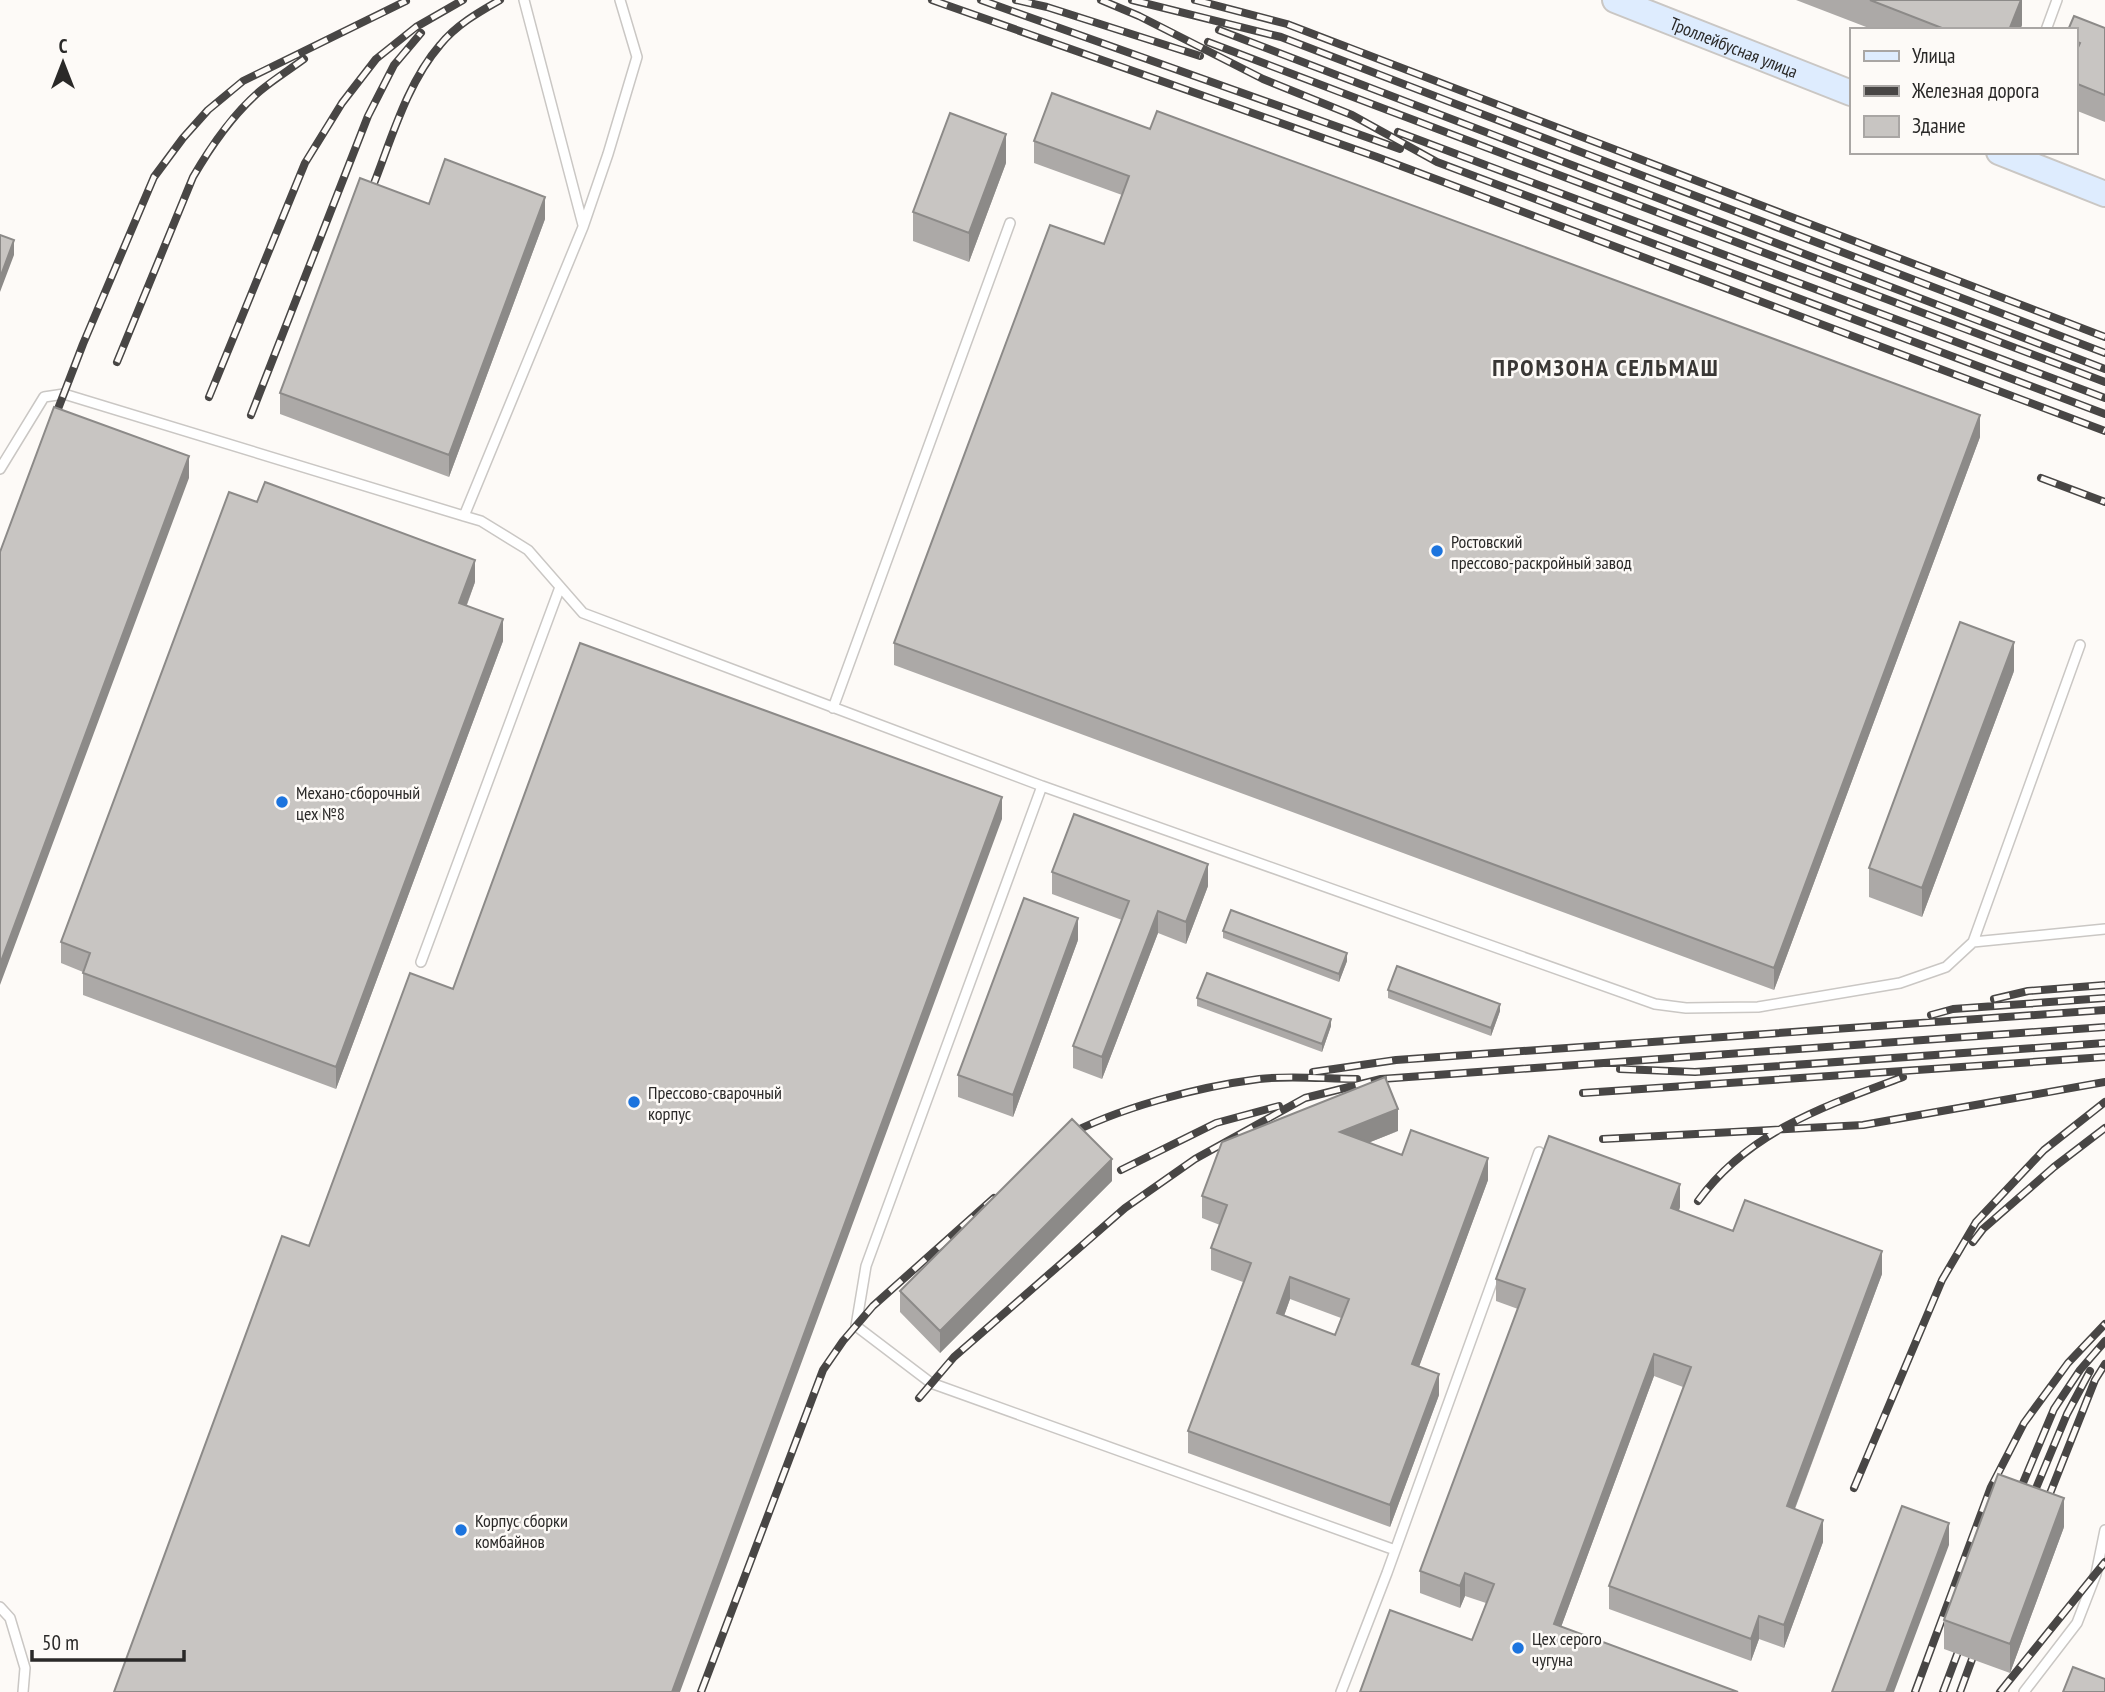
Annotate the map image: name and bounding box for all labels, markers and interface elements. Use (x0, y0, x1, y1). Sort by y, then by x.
street label: Троллейбусная улица (1667, 11, 1801, 82)
north arrow (28, 28, 98, 98)
legend (1850, 28, 2077, 154)
text: С (59, 34, 68, 58)
text: Улица (1912, 42, 1955, 69)
text: Железная дорога (1911, 77, 2039, 104)
text: Здание (1912, 112, 1966, 139)
district label: ПРОМЗОНА СЕЛЬМАШ (1492, 352, 1720, 383)
place label: Ростовский прессово-раскройный завод (1451, 530, 1632, 574)
marker: Ростовский прессово-раскройный завод (1429, 543, 1445, 559)
place label: Механо-сборочный цех №8 (296, 781, 420, 825)
marker: Механо-сборочный цех №8 (274, 794, 290, 810)
place label: Прессово-сварочный корпус (648, 1081, 782, 1125)
marker: Прессово-сварочный корпус (626, 1094, 642, 1110)
place label: Корпус сборки комбайнов (475, 1509, 568, 1553)
marker: Корпус сборки комбайнов (453, 1522, 469, 1538)
scale bar (32, 1618, 184, 1662)
place label: Цех серого чугуна (1532, 1627, 1602, 1671)
text: 50 m (42, 1629, 79, 1656)
marker: Цех серого чугуна (1510, 1640, 1526, 1656)

